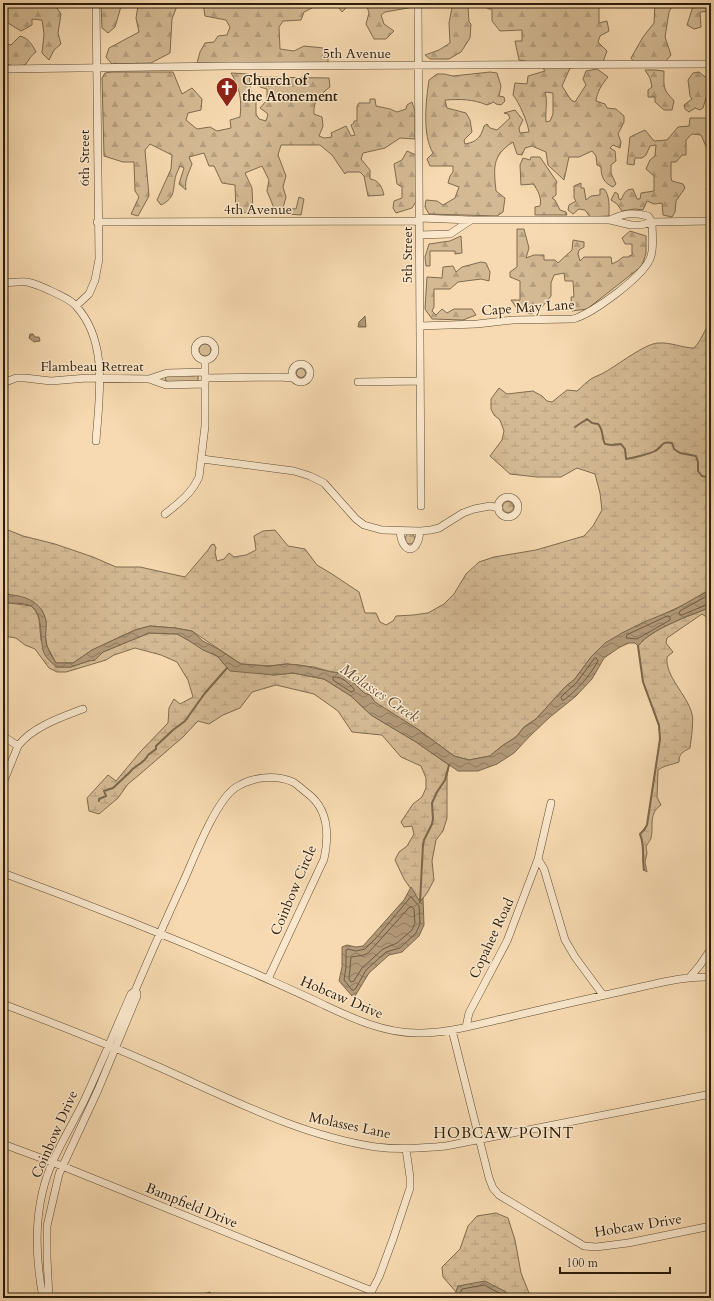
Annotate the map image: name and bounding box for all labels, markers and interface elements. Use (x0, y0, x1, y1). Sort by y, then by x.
street label: 5th Avenue (323, 44, 391, 63)
place label: Church of the Atonement (242, 71, 338, 106)
church icon: Church of the Atonement (214, 75, 240, 108)
street label: 6th Street (75, 129, 94, 186)
street label: 4th Avenue (224, 200, 292, 219)
street label: 5th Street (398, 226, 417, 283)
street label: Cape May Lane (481, 295, 575, 320)
street label: Flambeau Retreat (40, 357, 144, 376)
water label: Molasses Creek (336, 659, 424, 727)
street label: Coinbow Circle (266, 842, 321, 938)
street label: Copahee Road (465, 894, 519, 982)
street label: Hobcaw Drive (298, 972, 386, 1023)
street label: Coinbow Drive (27, 1087, 82, 1181)
street label: Molasses Lane (307, 1108, 393, 1143)
district label: HOBCAW POINT (433, 1123, 575, 1143)
street label: Bampfield Drive (143, 1178, 241, 1233)
street label: Hobcaw Drive (593, 1209, 683, 1242)
scale bar (560, 1249, 670, 1275)
text: 100 m (566, 1255, 599, 1271)

